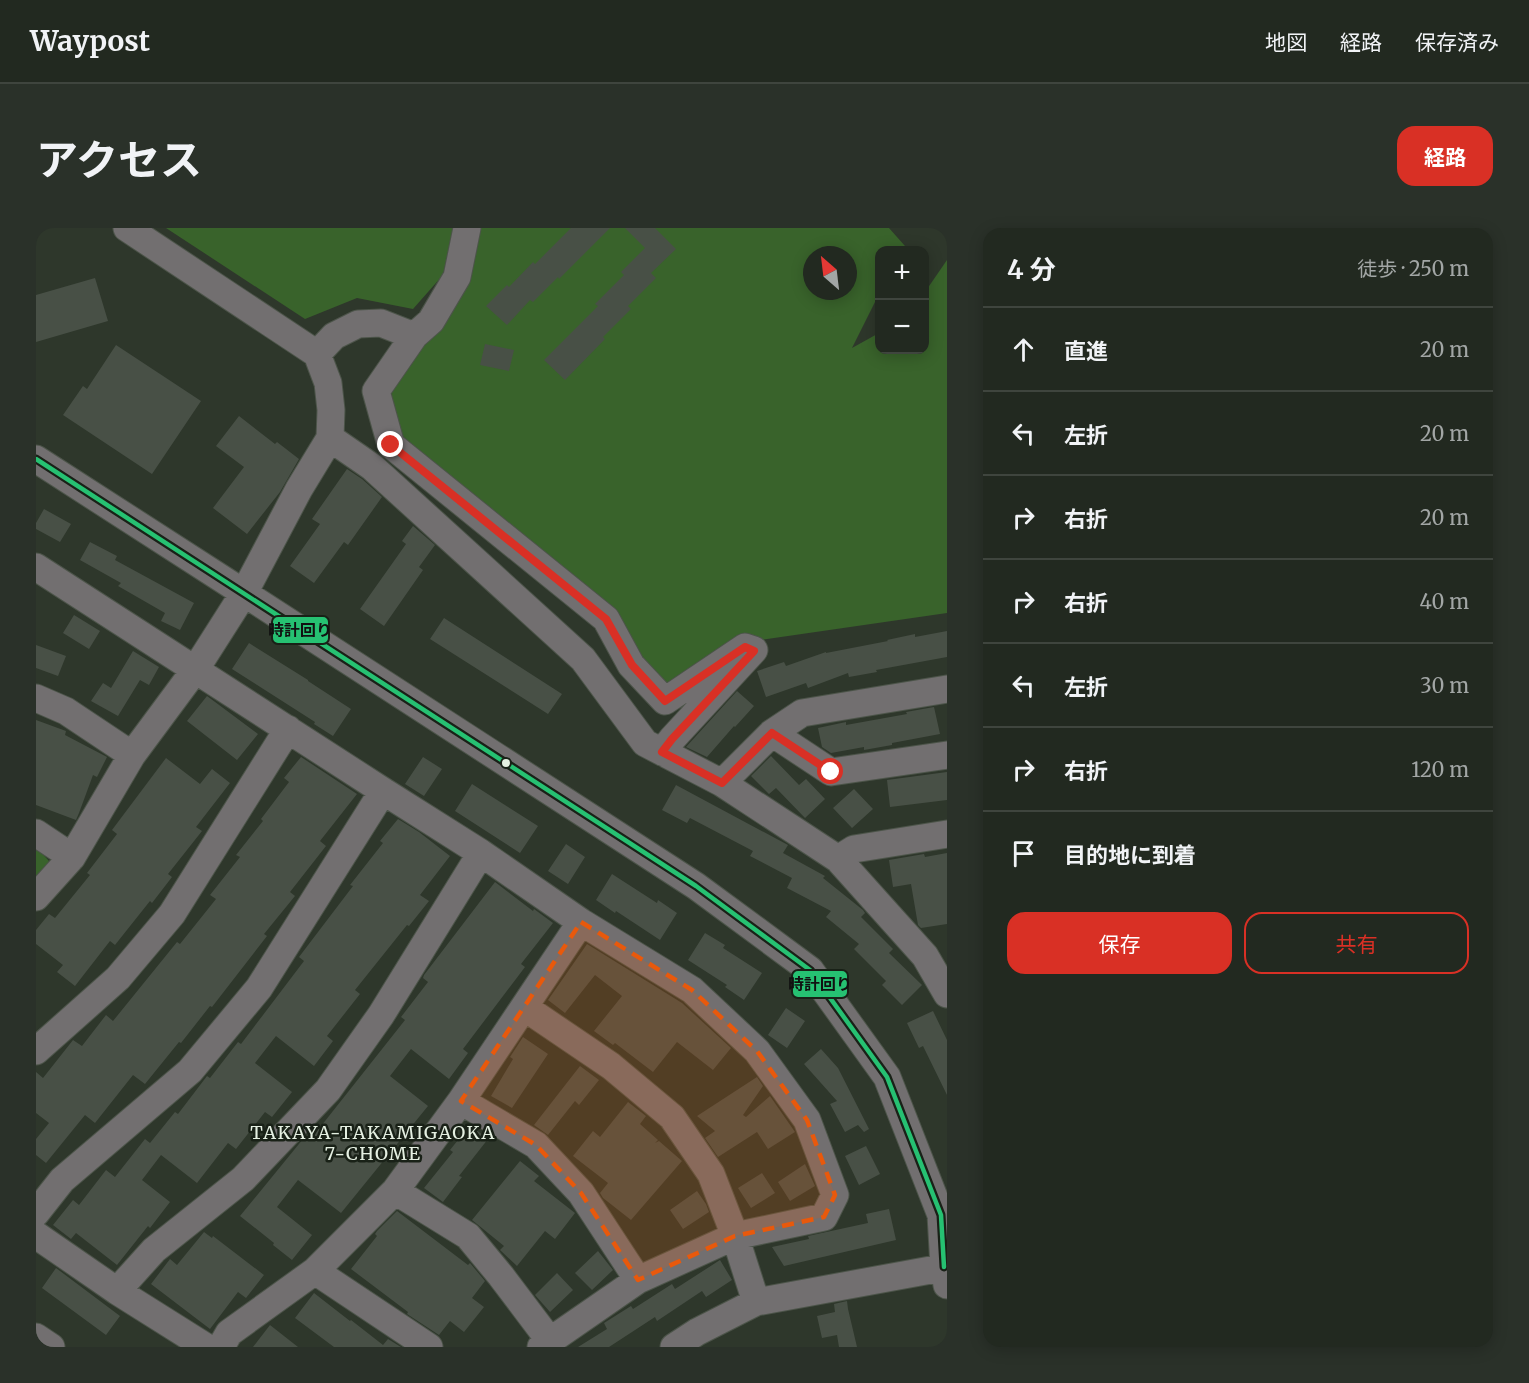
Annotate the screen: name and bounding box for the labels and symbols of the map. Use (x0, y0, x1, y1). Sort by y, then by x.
north arrow (803, 246, 857, 300)
route end (377, 431, 403, 457)
line badge: 時計回り (272, 616, 329, 644)
text: 時計回り (268, 620, 332, 640)
unlabelled marker (500, 757, 512, 769)
route start (817, 758, 843, 784)
line badge: 時計回り (792, 970, 848, 998)
text: 時計回り (788, 974, 852, 994)
district label: TAKAYA-TAKAMIGAOKA 7-CHOME (250, 1121, 496, 1165)

